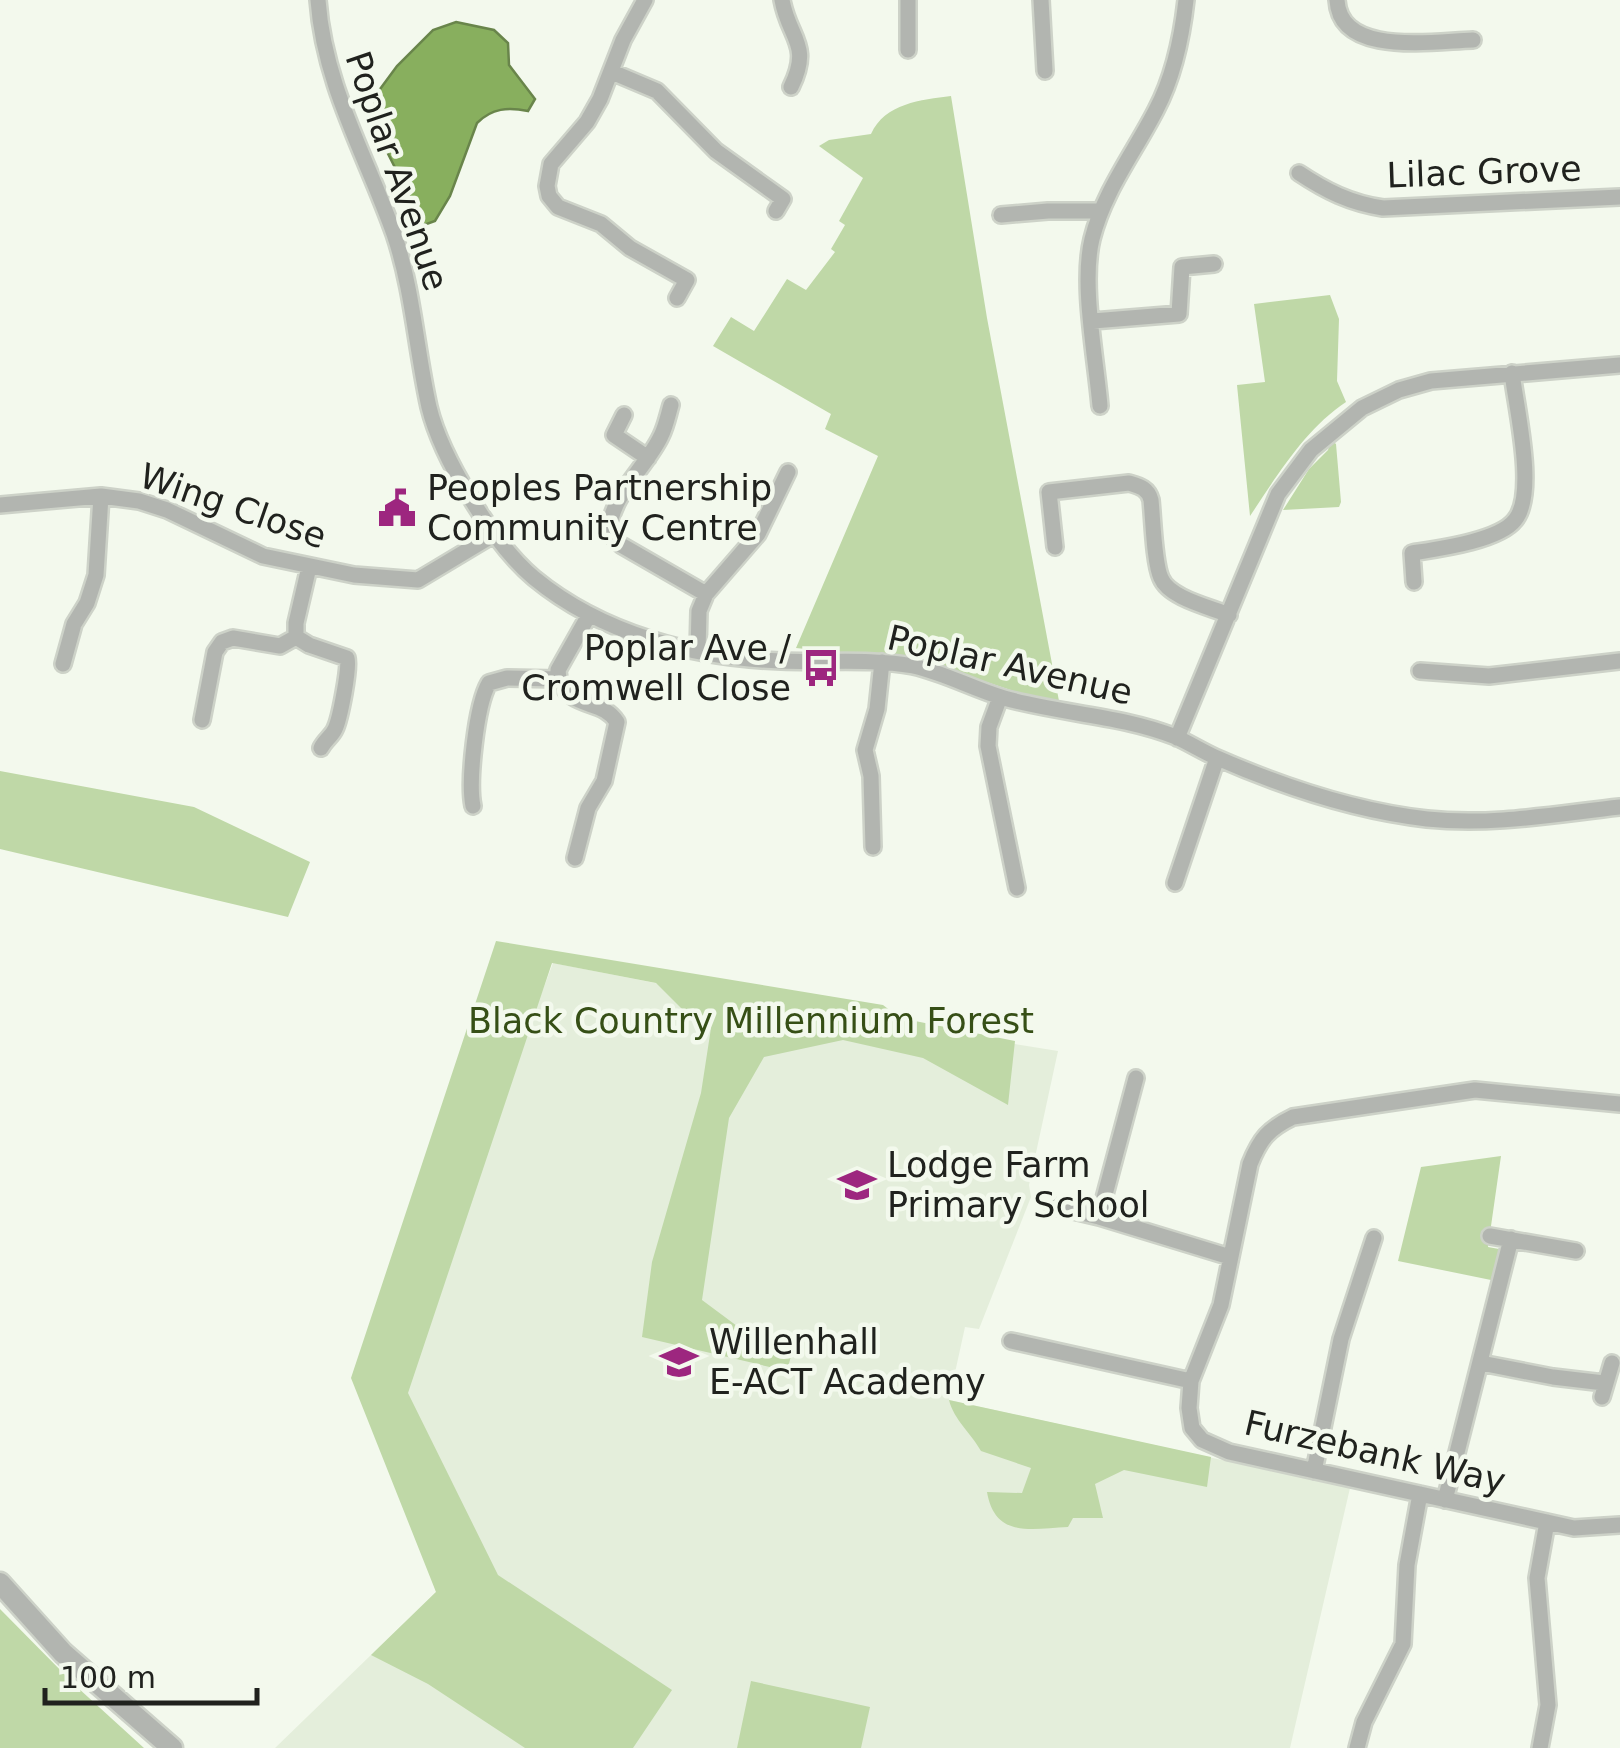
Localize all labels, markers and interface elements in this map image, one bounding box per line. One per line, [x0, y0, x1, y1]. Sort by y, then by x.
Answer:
street label: Poplar Avenue [337, 46, 457, 296]
street label: Lilac Grove [1386, 149, 1582, 195]
street label: Wing Close [135, 455, 331, 557]
place label: Peoples Partnership Community Centre [427, 468, 772, 548]
public building icon: Peoples Partnership Community Centre [376, 487, 418, 529]
street label: Poplar Avenue [884, 617, 1136, 713]
place label: Poplar Ave / Cromwell Close [521, 628, 791, 708]
bus stop icon: Poplar Ave / Cromwell Close [800, 647, 842, 689]
park label: Black Country Millennium Forest [468, 1001, 1034, 1041]
place label: Lodge Farm Primary School [887, 1145, 1150, 1225]
school or university icon: Lodge Farm Primary School [836, 1164, 878, 1206]
place label: Willenhall E-ACT Academy [709, 1322, 986, 1402]
school or university icon: Willenhall E-ACT Academy [658, 1341, 700, 1383]
street label: Furzebank Way [1241, 1403, 1509, 1501]
scale bar [45, 1643, 258, 1705]
text: 100 m [60, 1660, 156, 1695]

